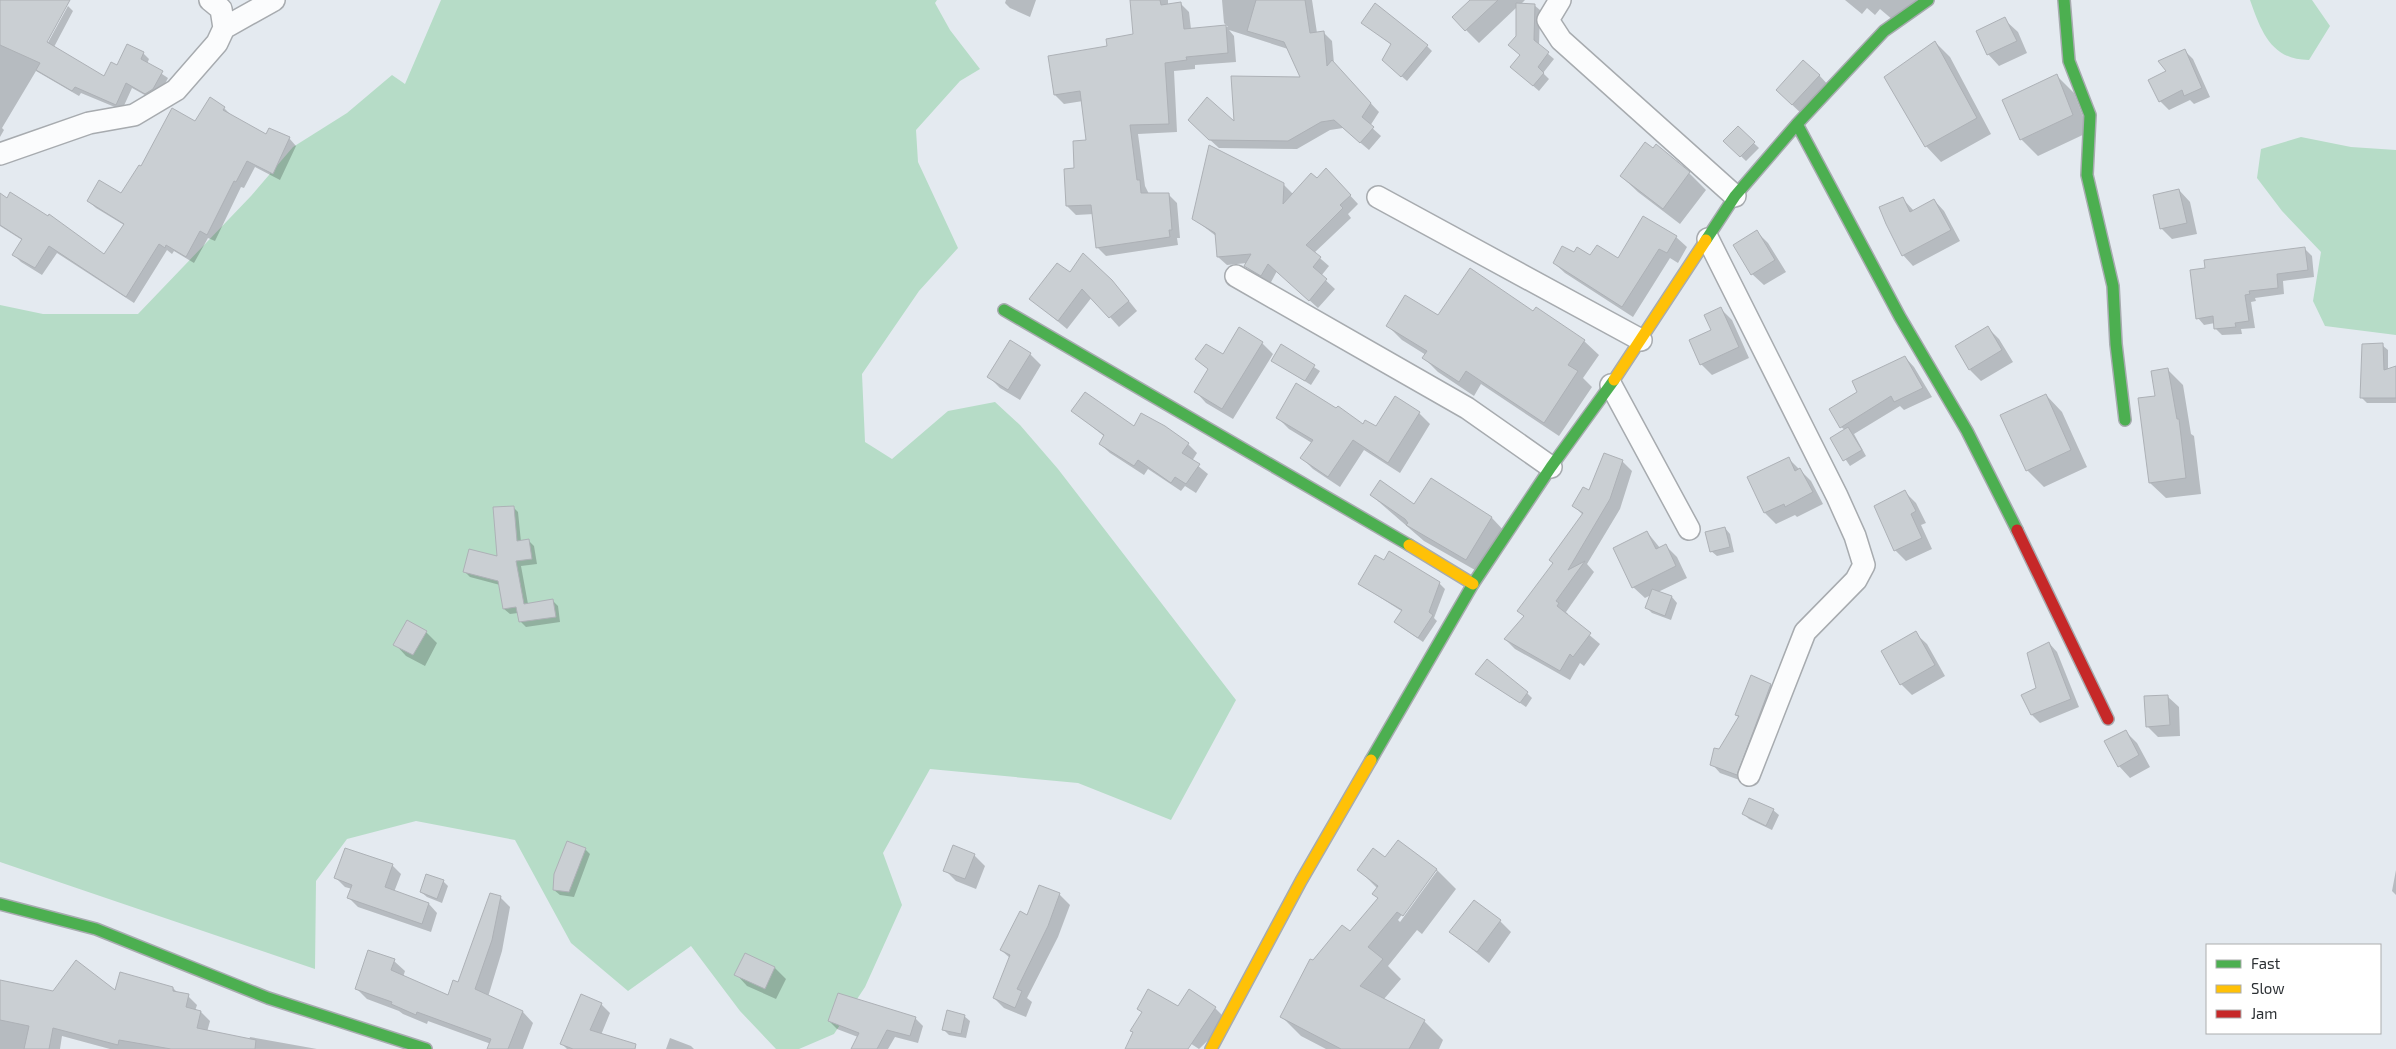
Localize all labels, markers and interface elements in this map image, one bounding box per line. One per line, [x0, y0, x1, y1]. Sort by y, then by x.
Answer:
legend [2206, 944, 2381, 1034]
text: Fast [2251, 954, 2281, 972]
text: Slow [2251, 979, 2285, 997]
text: Jam [2251, 1004, 2277, 1022]

